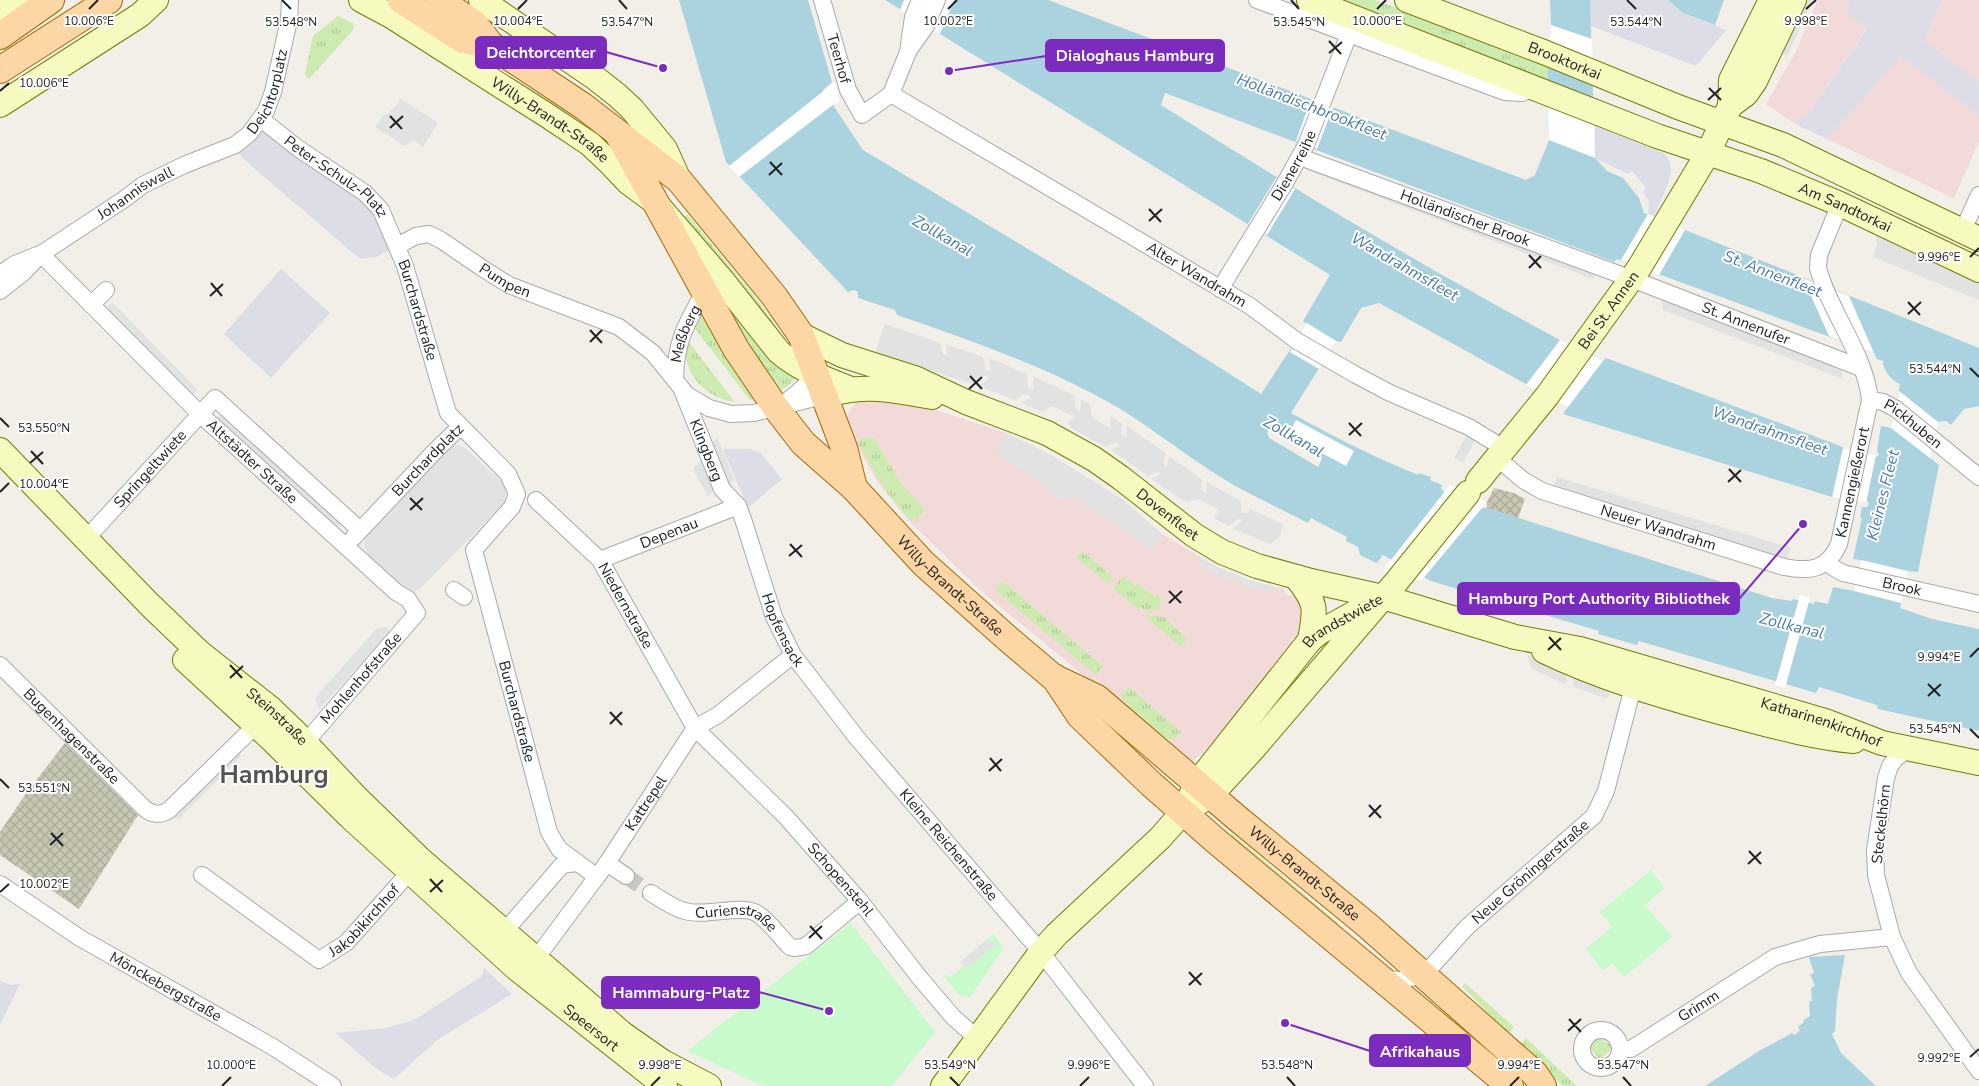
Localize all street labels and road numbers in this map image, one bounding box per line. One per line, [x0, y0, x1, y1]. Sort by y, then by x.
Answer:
street label: Teerhof [822, 31, 856, 87]
street label: Brooktorkai [1525, 37, 1604, 85]
street label: Deichtorplatz [242, 47, 292, 138]
street label: Willy-Brandt-Straße [487, 72, 614, 167]
street label: Dienerreihe [1266, 127, 1321, 205]
street label: Peter-Schulz-Platz [280, 131, 393, 220]
street label: Johanniswall [93, 161, 177, 225]
street label: Am Sandtorkai [1796, 178, 1895, 237]
street label: Holländischer Brook [1397, 185, 1533, 251]
street label: Alter Wandrahm [1143, 237, 1250, 312]
street label: Burchardstraße [393, 256, 442, 363]
street label: Pumpen [475, 259, 533, 302]
street label: Bei St. Annen [1574, 267, 1644, 353]
street label: St. Annenufer [1699, 297, 1794, 350]
street label: Meßberg [666, 301, 705, 364]
street label: Pickhuben [1880, 394, 1947, 453]
street label: Altstädter Straße [202, 415, 302, 508]
street label: Klingberg [685, 416, 728, 484]
street label: Burchardplatz [387, 419, 468, 501]
street label: Kannengießerort [1831, 424, 1874, 540]
street label: Springeltwiete [109, 426, 191, 512]
street label: Dovenfleet [1132, 484, 1203, 546]
street label: Neuer Wandrahm [1598, 500, 1719, 555]
street label: Depenau [637, 513, 701, 553]
street label: Willy-Brandt-Straße [892, 531, 1008, 640]
street label: Niedernstraße [593, 559, 658, 652]
street label: Brook [1880, 572, 1924, 601]
street label: Brandstwiete [1298, 589, 1386, 652]
street label: Hopfensack [757, 591, 809, 671]
street label: Mohlenhofstraße [316, 628, 406, 728]
street label: Burchardstraße [494, 658, 540, 764]
street label: Steinstraße [242, 683, 313, 750]
street label: Bugenhagenstraße [19, 684, 124, 789]
street label: Katharinenkirchhof [1758, 693, 1886, 752]
street label: Kattrepel [621, 771, 672, 835]
street label: Steckelhörn [1867, 783, 1895, 865]
street label: Kleine Reichenstraße [895, 785, 1003, 905]
street label: Neue Gröningerstraße [1467, 815, 1593, 928]
street label: Willy-Brandt-Straße [1244, 821, 1365, 925]
street label: Schopenstehl [803, 838, 879, 921]
street label: Jakobikirchhof [324, 879, 405, 962]
street label: Curienstraße [695, 900, 782, 936]
street label: Mönckebergstraße [106, 947, 225, 1026]
street label: Grimm [1674, 985, 1723, 1027]
street label: Speersort [559, 999, 624, 1056]

